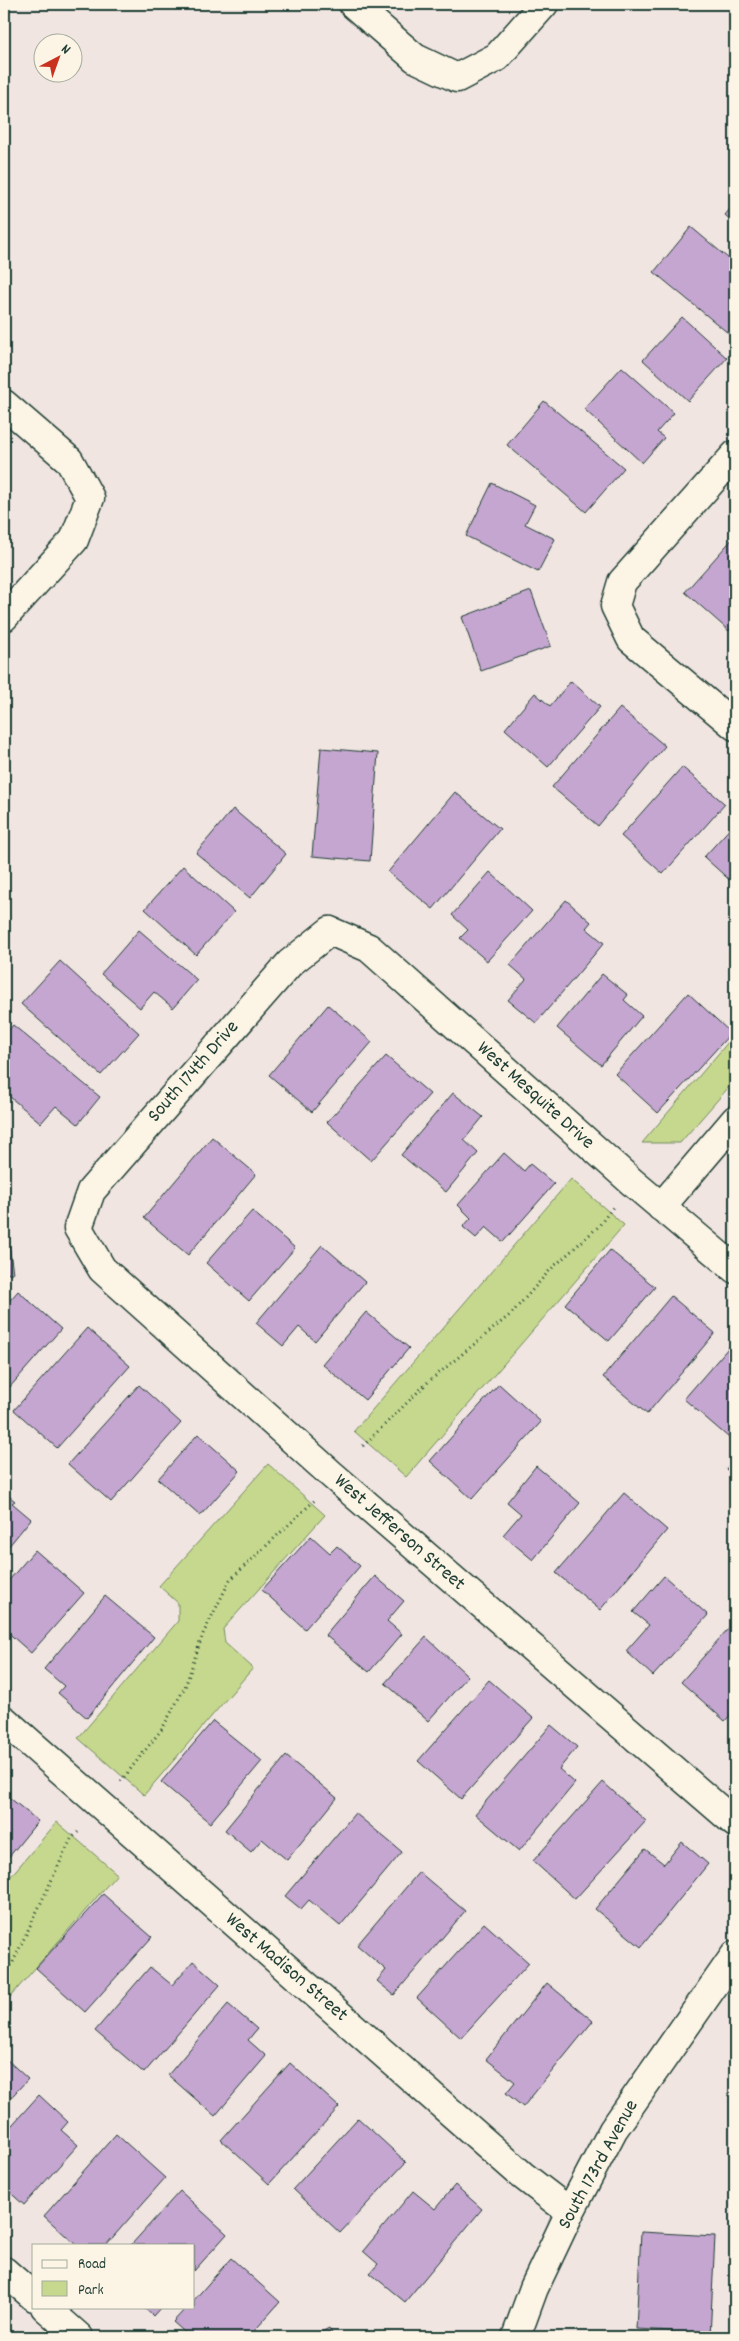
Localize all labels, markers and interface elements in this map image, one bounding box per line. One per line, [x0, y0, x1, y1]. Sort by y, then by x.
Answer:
north arrow [32, 32, 82, 82]
text: N [56, 40, 74, 60]
street label: South 174th Drive [142, 1015, 247, 1129]
street label: West Mesquite Drive [470, 1035, 600, 1157]
street label: West Jefferson Street [327, 1468, 471, 1598]
street label: West Madison Street [218, 1907, 354, 2029]
street label: South 173rd Avenue [552, 2095, 646, 2235]
legend [32, 2244, 195, 2308]
text: Road [78, 2254, 106, 2276]
text: Park [78, 2280, 104, 2302]

